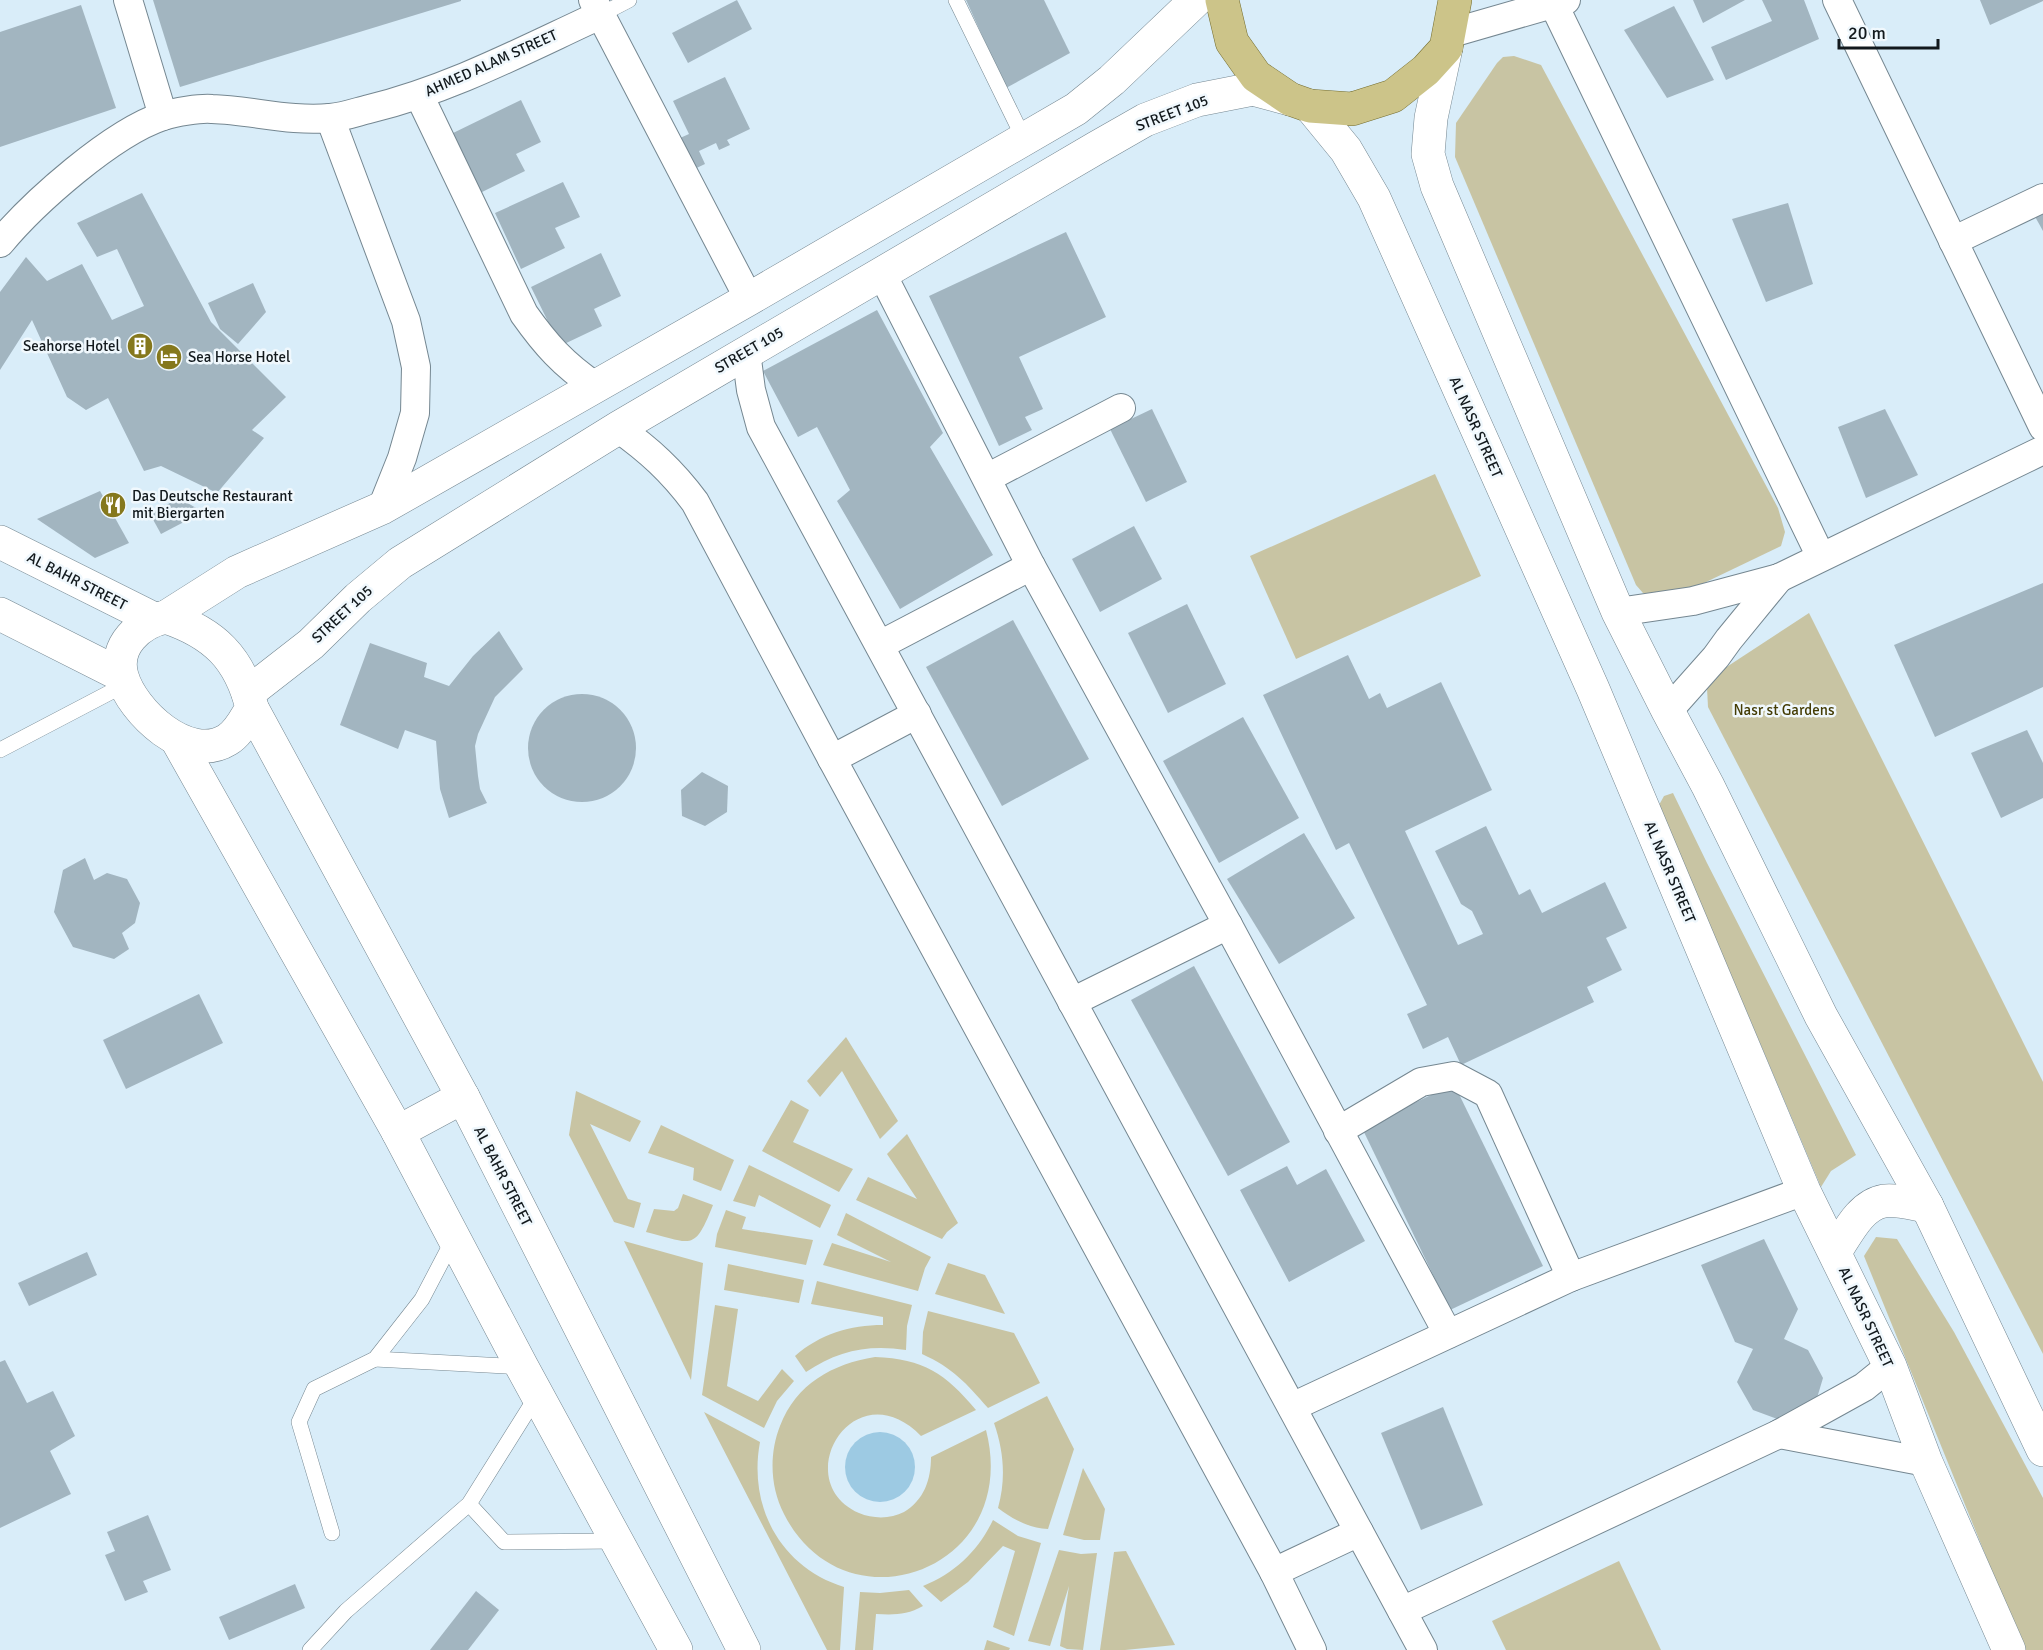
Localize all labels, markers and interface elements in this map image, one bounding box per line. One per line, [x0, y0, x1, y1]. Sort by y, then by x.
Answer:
scale bar [1839, 12, 1938, 50]
text: 20 m [1848, 22, 1886, 44]
street label: AHMED ALAM STREET [422, 25, 561, 100]
street label: STREET 105 [1133, 91, 1211, 135]
street label: STREET 105 [711, 323, 787, 377]
building icon: Seahorse Hotel [125, 331, 155, 361]
place label: Seahorse Hotel [23, 337, 120, 355]
hotel icon: Sea Horse Hotel [154, 342, 184, 372]
place label: Sea Horse Hotel [188, 348, 290, 366]
street label: AL NASR STREET [1446, 374, 1507, 481]
place label: Das Deutsche Restaurant mit Biergarten [132, 487, 293, 522]
restaurant icon: Das Deutsche Restaurant mit Biergarten [98, 490, 128, 520]
street label: AL BAHR STREET [24, 548, 130, 614]
street label: STREET 105 [308, 581, 376, 647]
park label: Nasr st Gardens [1733, 701, 1835, 719]
street label: AL NASR STREET [1640, 818, 1700, 926]
street label: AL BAHR STREET [470, 1123, 536, 1229]
street label: AL NASR STREET [1835, 1264, 1897, 1371]

